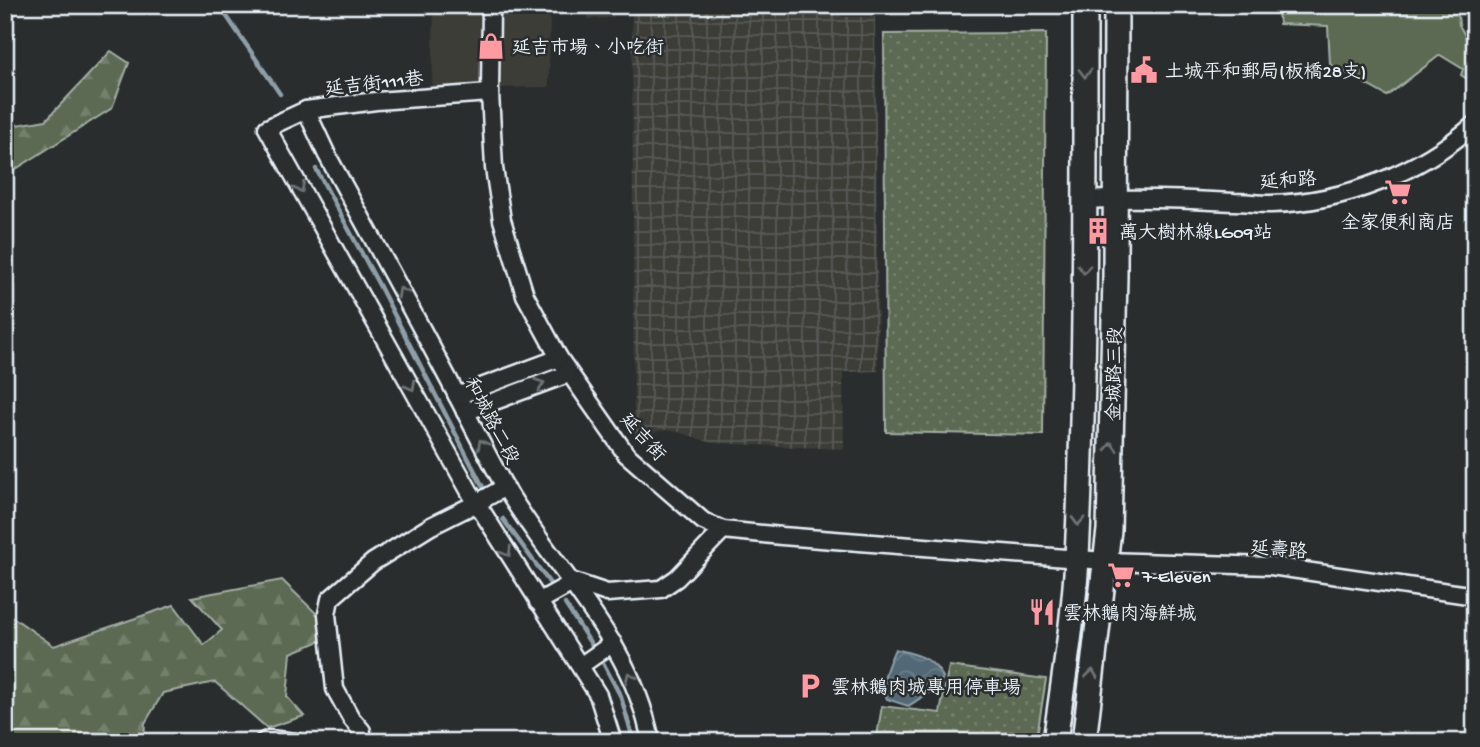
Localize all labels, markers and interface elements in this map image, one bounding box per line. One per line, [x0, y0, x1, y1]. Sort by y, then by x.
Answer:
shop icon: 延吉市場、小吃街 [476, 31, 506, 61]
place label: 延吉市場、小吃街 [512, 37, 664, 61]
public building icon: 土城平和郵局(板橋28支) [1129, 55, 1159, 85]
place label: 土城平和郵局(板橋28支) [1165, 61, 1367, 85]
street label: 延吉街111巷 [324, 68, 425, 102]
one-way arrow [1077, 69, 1093, 79]
street label: 延和路 [1259, 168, 1317, 196]
supermarket icon: 全家便利商店 [1383, 177, 1413, 207]
one-way arrow [292, 180, 305, 193]
place label: 全家便利商店 [1341, 212, 1455, 236]
building icon: 萬大樹林線LG09站 [1083, 216, 1113, 246]
place label: 萬大樹林線LG09站 [1119, 222, 1272, 246]
one-way arrow [1076, 263, 1091, 274]
one-way arrow [397, 287, 410, 299]
street label: 金城路三段 [1103, 326, 1129, 422]
street label: 和城路二段 [457, 374, 523, 469]
one-way arrow [403, 379, 416, 391]
one-way arrow [533, 379, 545, 393]
street label: 延吉街 [614, 409, 670, 467]
one-way arrow [477, 439, 491, 452]
one-way arrow [1103, 442, 1119, 452]
one-way arrow [1070, 516, 1086, 526]
street label: 延壽路 [1249, 537, 1308, 565]
one-way arrow [499, 545, 512, 558]
supermarket icon: 7-Eleven [1106, 560, 1136, 590]
place label: 7-Eleven [1141, 567, 1211, 590]
restaurant icon: 雲林鵝肉海鮮城 [1027, 597, 1057, 627]
place label: 雲林鵝肉海鮮城 [1063, 603, 1196, 627]
one-way arrow [1085, 668, 1100, 680]
parking icon: 雲林鵝肉城專用停車場 [795, 671, 825, 701]
one-way arrow [625, 672, 639, 684]
place label: 雲林鵝肉城專用停車場 [831, 677, 1021, 701]

